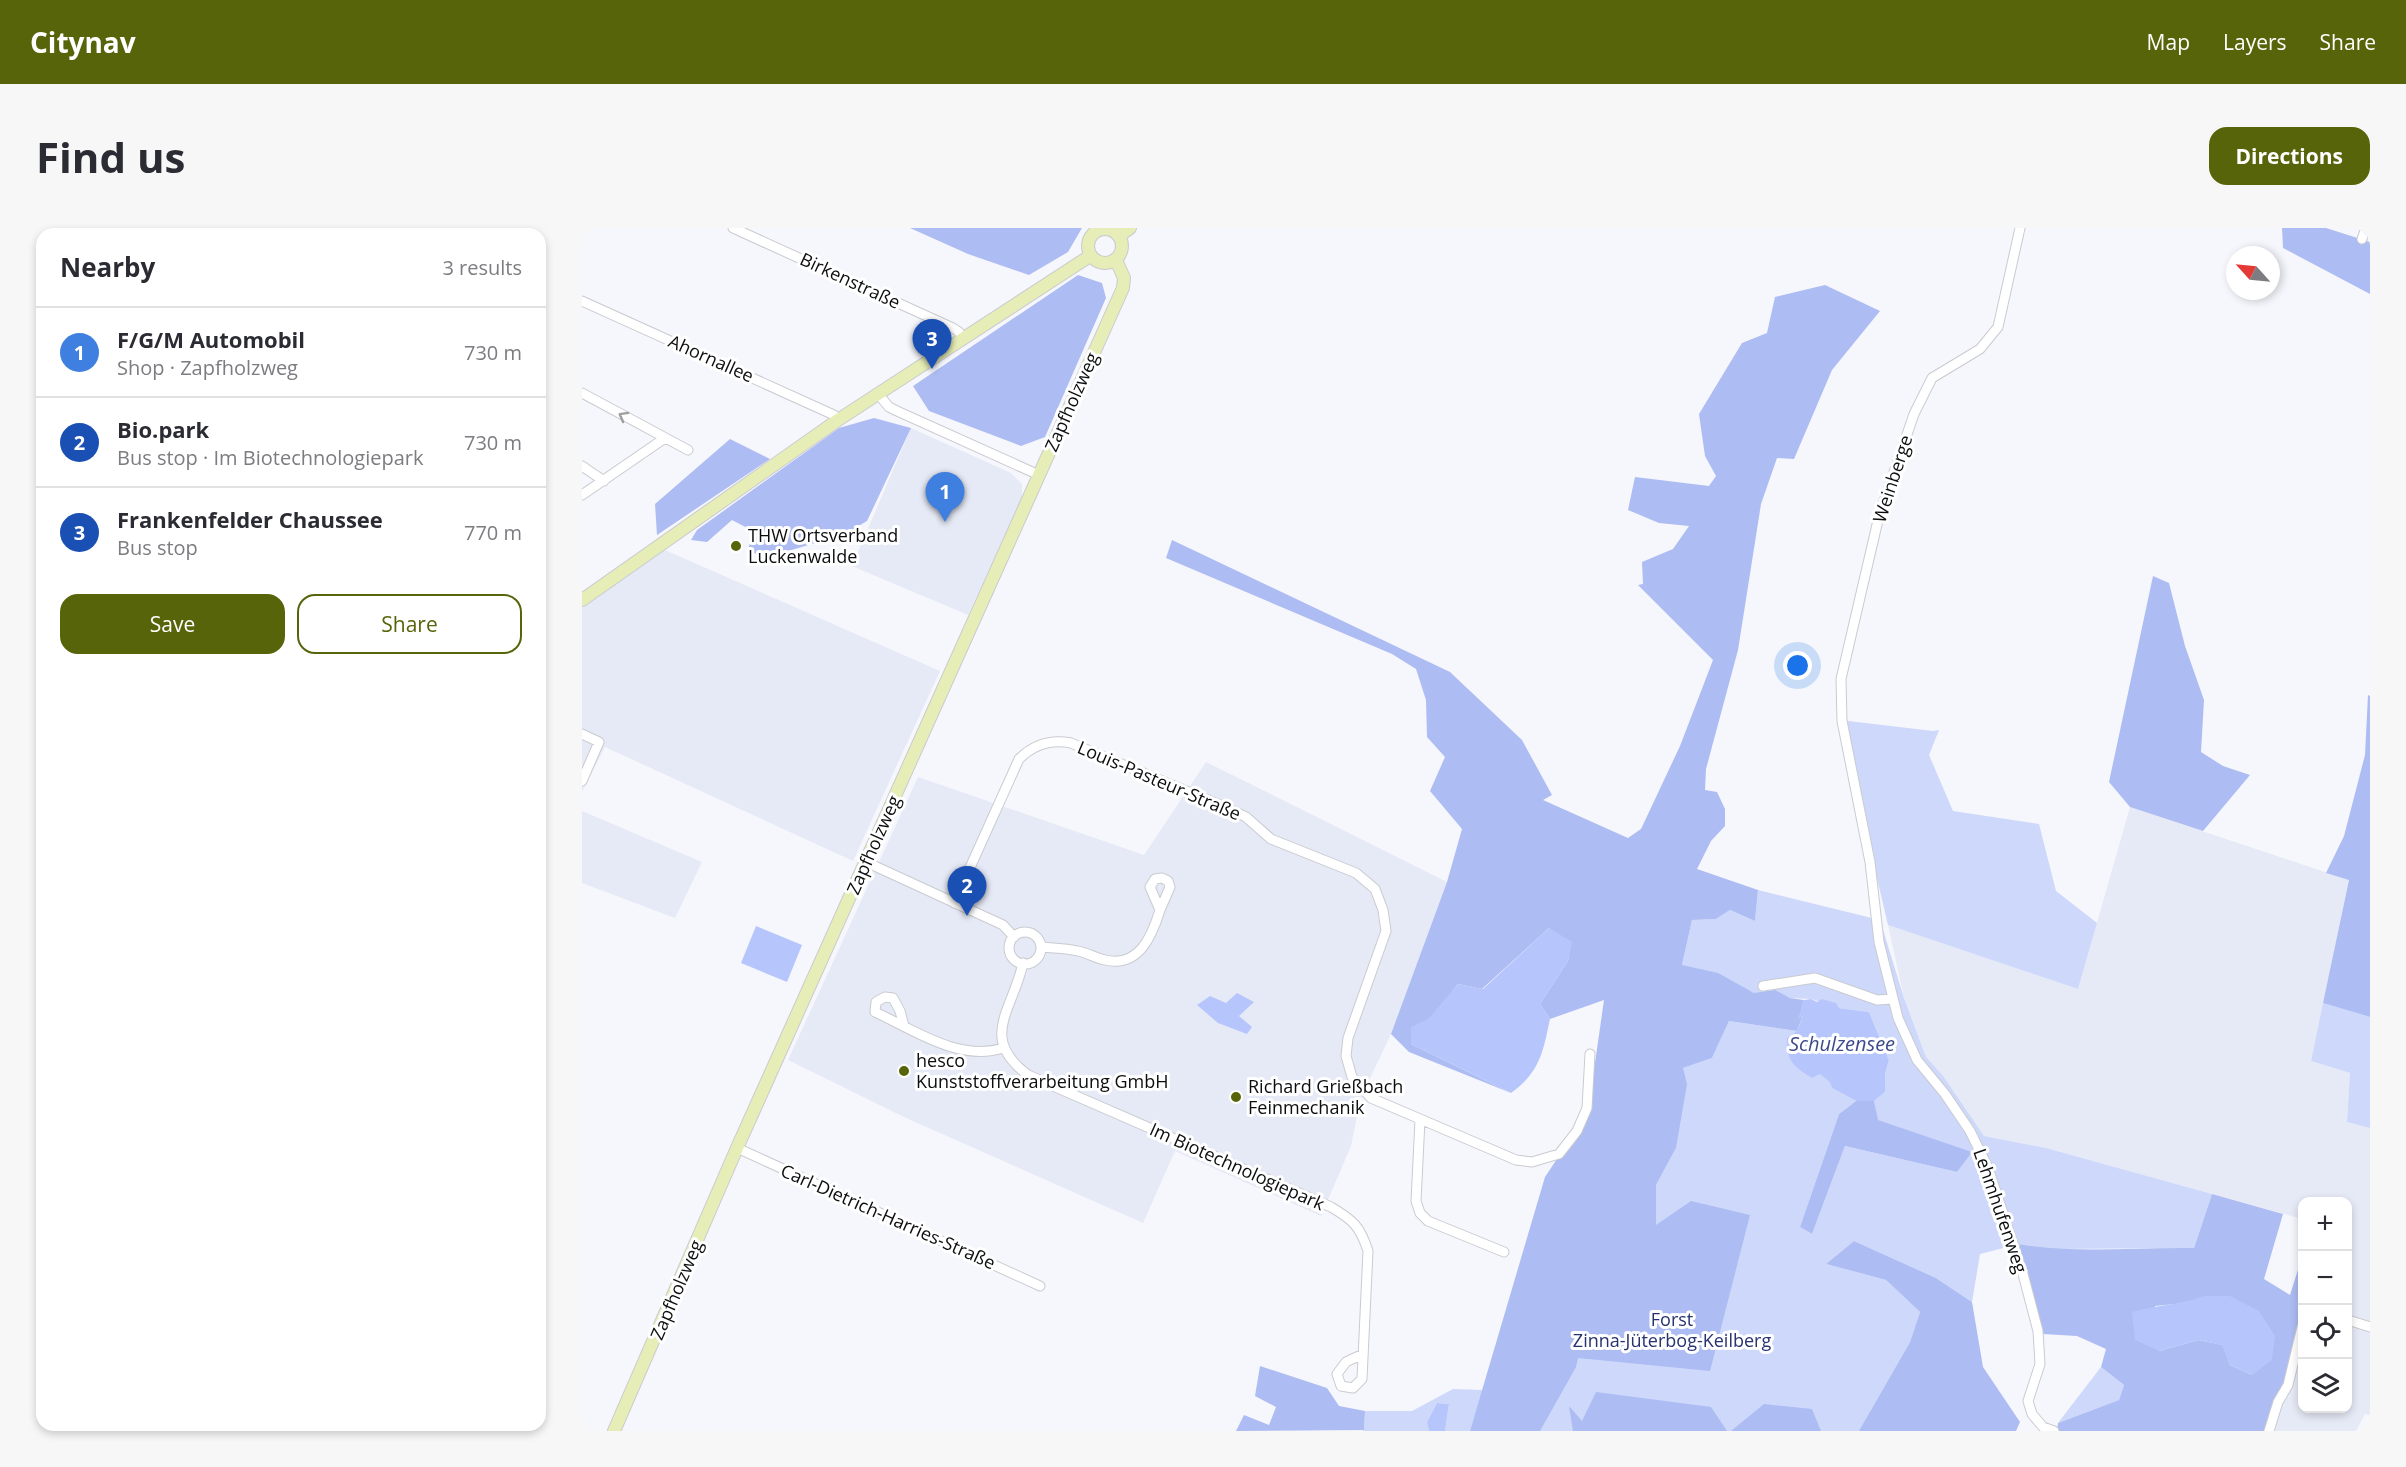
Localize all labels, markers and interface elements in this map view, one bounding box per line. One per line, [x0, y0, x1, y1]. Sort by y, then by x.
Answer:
text: Citynav [30, 23, 136, 61]
text: Map [2147, 28, 2190, 56]
text: Layers [2223, 28, 2287, 56]
text: Share [2320, 28, 2376, 56]
button: Directions [2209, 127, 2370, 185]
text: Find us [36, 128, 185, 185]
street label: Birkenstraße [796, 246, 904, 314]
north arrow [2226, 246, 2280, 300]
text: Nearby [60, 249, 155, 285]
text: 3 results [442, 254, 522, 281]
pin: 3 [912, 320, 952, 369]
text: F/G/M Automobil [117, 324, 305, 354]
street label: Ahornallee [665, 329, 758, 388]
text: 1 [74, 339, 85, 366]
text: 730 m [464, 339, 522, 366]
street label: Zapfholzweg [1039, 348, 1104, 455]
text: Shop · Zapfholzweg [117, 354, 298, 381]
one-way arrow [619, 412, 630, 423]
text: Bio.park [117, 414, 209, 444]
text: 2 [74, 429, 85, 456]
text: 730 m [464, 429, 522, 456]
street label: Weinberge [1867, 432, 1917, 526]
text: Bus stop · Im Biotechnologiepark [117, 444, 424, 471]
pin: 1 [926, 472, 964, 522]
text: Frankenfelder Chaussee [117, 504, 383, 534]
text: 3 [74, 519, 85, 546]
text: 770 m [464, 519, 522, 546]
place label: THW Ortsverband Luckenwalde [748, 523, 898, 568]
text: Bus stop [117, 534, 198, 561]
marker: THW Ortsverband Luckenwalde [729, 539, 743, 553]
button: Save [60, 594, 285, 654]
button: Share [297, 594, 522, 654]
your location [1783, 651, 1812, 680]
street label: Louis-Pasteur-Straße [1074, 735, 1245, 825]
street label: Zapfholzweg [841, 791, 906, 898]
pin: 2 [948, 866, 986, 916]
water label: Schulzensee [1789, 1030, 1895, 1057]
place label: hesco Kunststoffverarbeitung GmbH [916, 1048, 1168, 1093]
marker: hesco Kunststoffverarbeitung GmbH [897, 1064, 911, 1078]
place label: Richard Grießbach Feinmechanik [1248, 1074, 1403, 1119]
marker: Richard Grießbach Feinmechanik [1229, 1090, 1243, 1104]
street label: Im Biotechnologiepark [1146, 1117, 1329, 1216]
street label: Lehmhufenweg [1968, 1145, 2034, 1276]
street label: Carl-Dietrich-Harries-Straße [777, 1158, 999, 1274]
map controls [2298, 1197, 2352, 1413]
button: + [2298, 1197, 2352, 1251]
street label: Zapfholzweg [644, 1236, 708, 1343]
button: − [2298, 1251, 2352, 1305]
button: locate [2298, 1305, 2352, 1359]
park label: Forst Zinna-Jüterbog-Keilberg [1573, 1307, 1771, 1352]
button: layers [2298, 1359, 2352, 1413]

